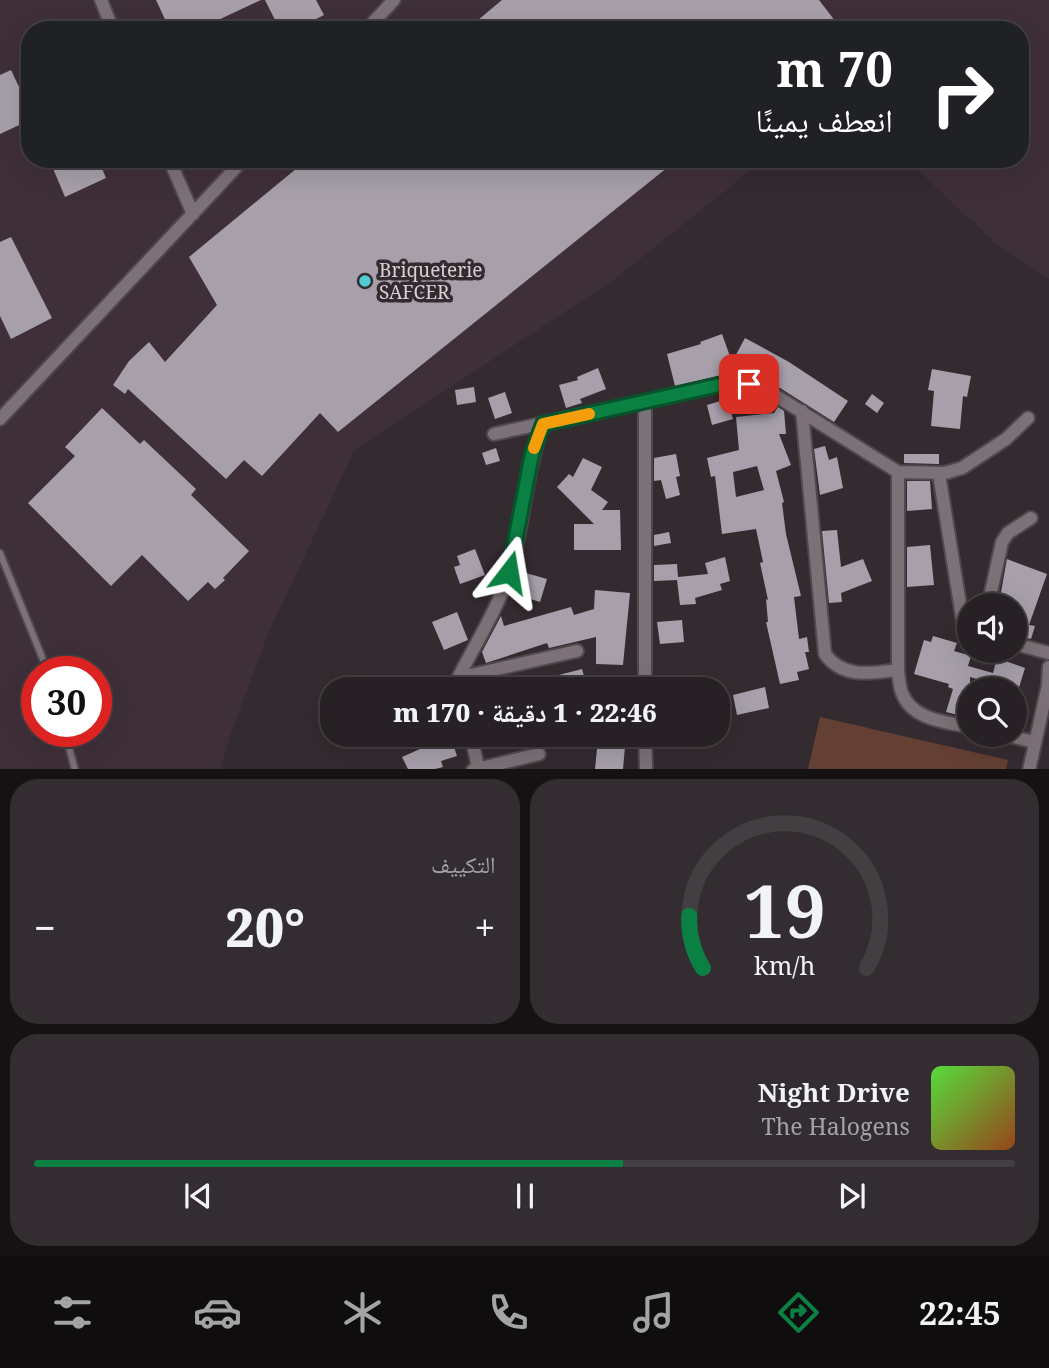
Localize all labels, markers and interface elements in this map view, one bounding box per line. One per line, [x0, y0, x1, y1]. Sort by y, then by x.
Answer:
text: 70 m [777, 35, 893, 101]
icon: right [917, 49, 1008, 140]
text: انعطف يمينًا [756, 98, 893, 141]
place label: Briqueterie SAFCER [379, 257, 482, 305]
marker: Briqueterie SAFCER [357, 273, 373, 289]
pin [719, 354, 779, 414]
icon: arrive [730, 365, 768, 403]
position arrow [472, 535, 546, 609]
map controls [957, 593, 1027, 747]
button: sound [957, 593, 1027, 663]
speed limit sign: 30 [21, 656, 112, 747]
button: search [957, 677, 1027, 747]
text: 22:46 · 1 دقيقة · 170 m [393, 694, 657, 730]
text: التكييف [431, 848, 496, 880]
text: 19 [743, 860, 825, 959]
text: 20° [225, 891, 305, 962]
text: − [34, 901, 56, 953]
text: + [474, 901, 495, 953]
text: km/h [754, 947, 815, 981]
text: Night Drive [758, 1074, 910, 1110]
text: The Halogens [762, 1110, 910, 1142]
icon: previous [179, 1177, 217, 1215]
icon: pause [506, 1177, 544, 1215]
icon: next [833, 1177, 871, 1215]
icon: filters [48, 1288, 97, 1337]
icon: car [193, 1288, 242, 1337]
icon: climate [338, 1288, 387, 1337]
icon: phone [484, 1288, 533, 1337]
icon: music [629, 1288, 678, 1337]
icon: directions [774, 1288, 823, 1337]
text: 22:45 [919, 1291, 1001, 1334]

